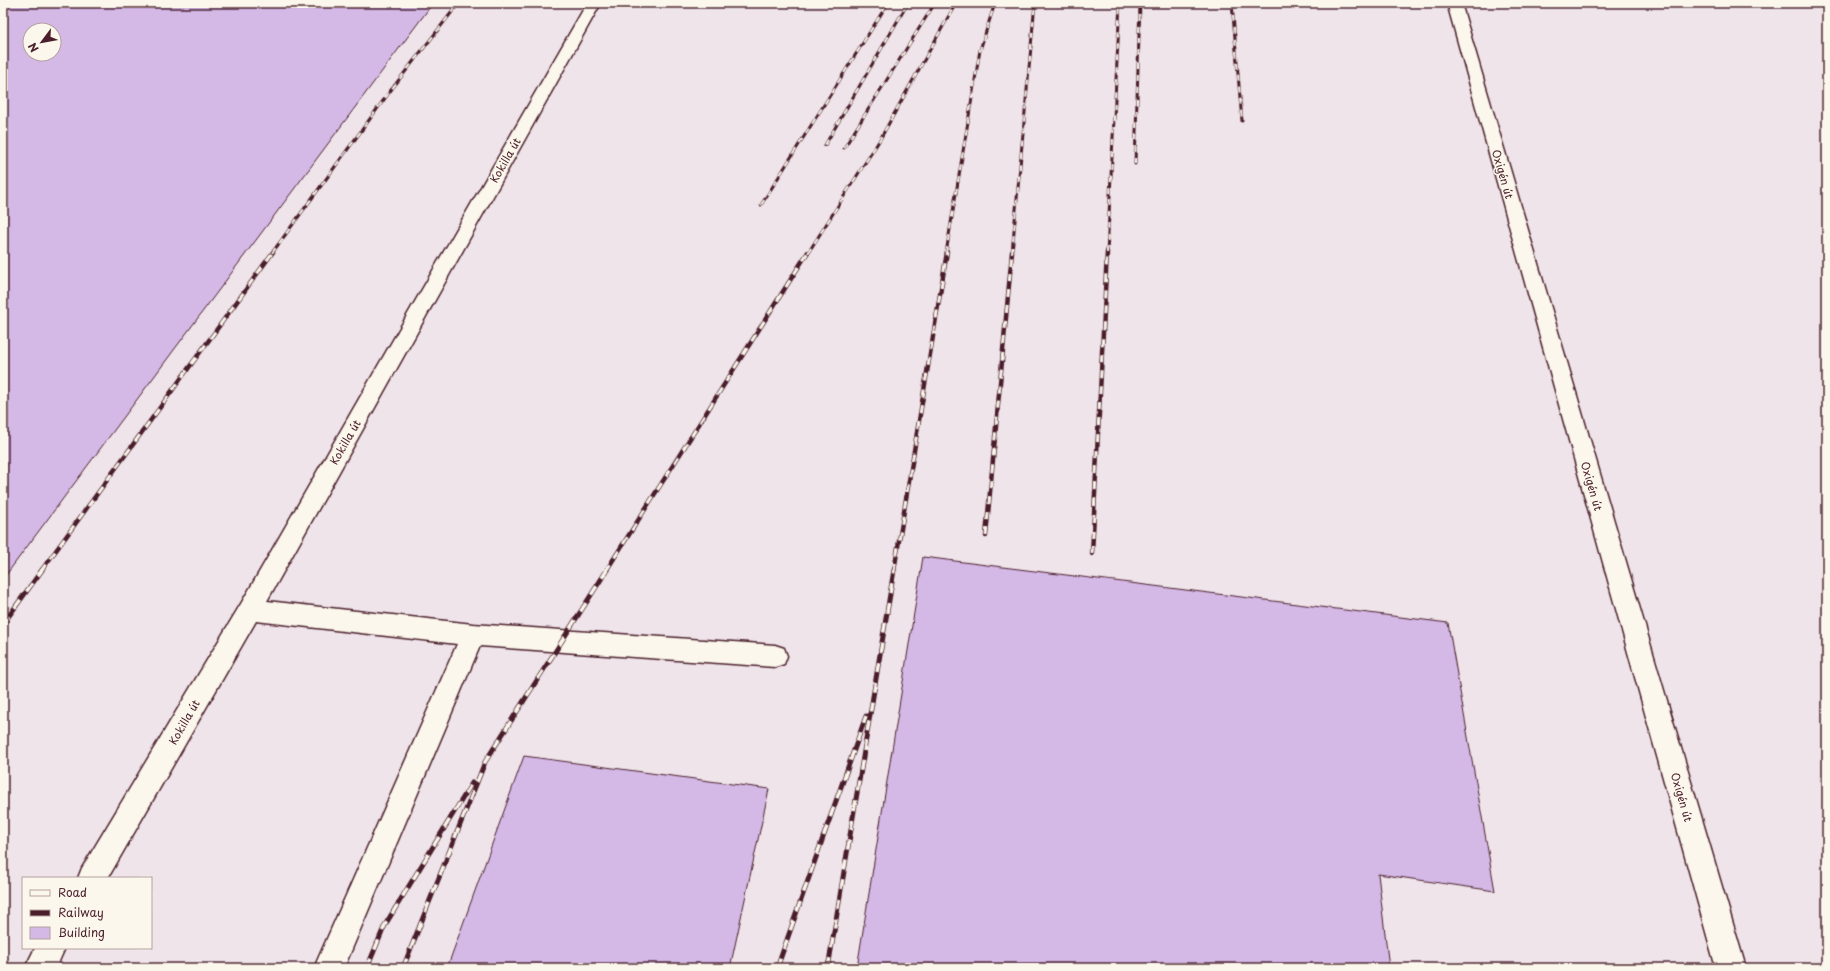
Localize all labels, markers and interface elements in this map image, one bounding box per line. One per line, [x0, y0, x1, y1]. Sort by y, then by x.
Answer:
north arrow [22, 22, 62, 62]
text: N [23, 39, 43, 56]
street label: Kokilla út [485, 134, 525, 186]
street label: Oxigén út [1488, 147, 1518, 201]
street label: Kokilla út [325, 416, 365, 468]
street label: Oxigén út [1577, 459, 1607, 513]
street label: Kokilla út [164, 696, 204, 748]
street label: Oxigén út [1667, 770, 1697, 824]
legend [22, 877, 152, 949]
text: Road [58, 883, 87, 901]
text: Railway [58, 903, 104, 921]
text: Building [58, 923, 105, 941]

